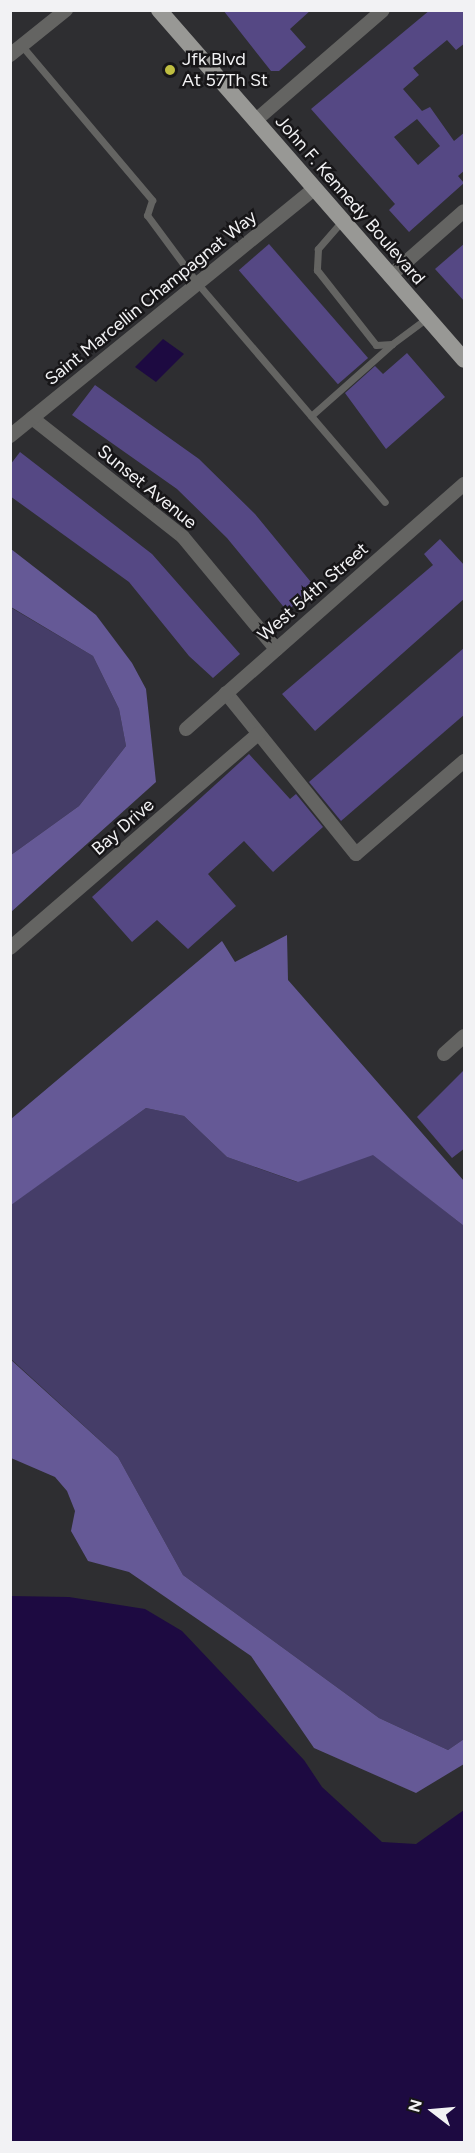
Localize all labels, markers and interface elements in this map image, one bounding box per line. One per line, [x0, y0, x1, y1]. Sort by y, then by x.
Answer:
place label: Jfk Blvd At 57Th St [182, 49, 268, 92]
marker: Jfk Blvd At 57Th St [163, 63, 177, 77]
street label: John F. Kennedy Boulevard [271, 111, 429, 289]
street label: Saint Marcellin Champagnat Way [41, 206, 261, 390]
street label: Sunset Avenue [93, 440, 201, 534]
street label: West 54th Street [253, 538, 373, 646]
street label: Bay Drive [87, 794, 159, 860]
north arrow [403, 2081, 463, 2141]
text: N [404, 2097, 426, 2114]

